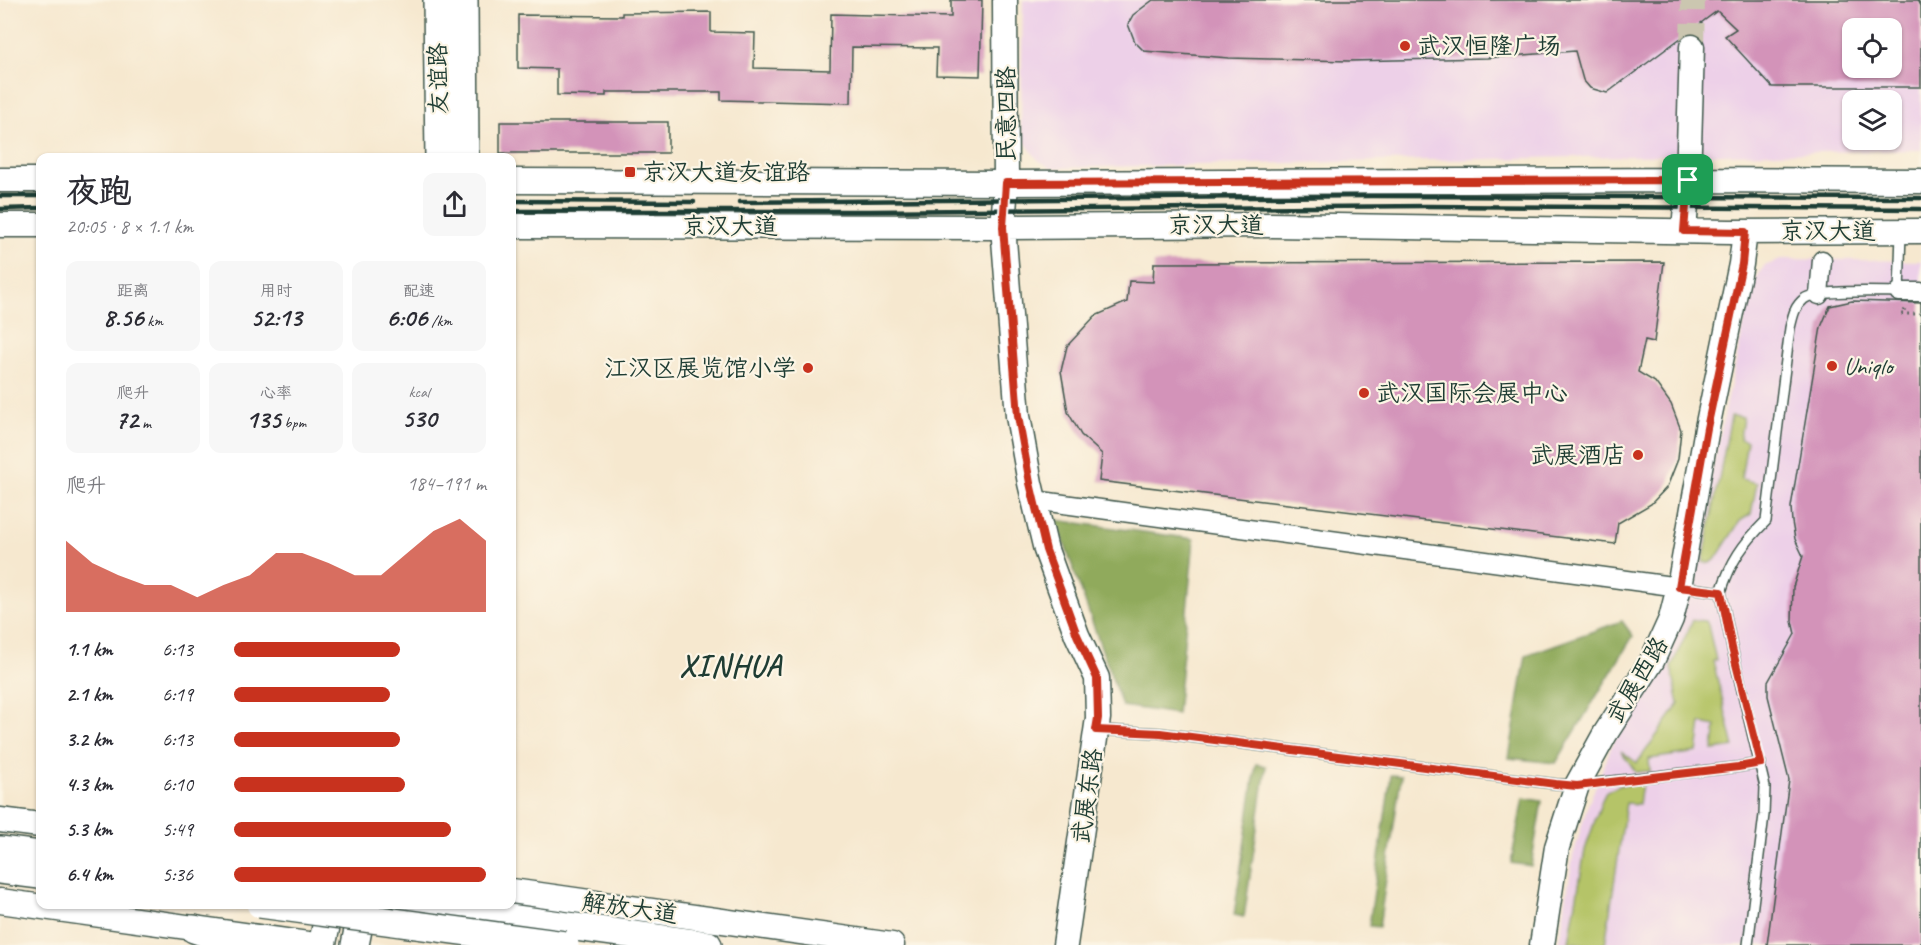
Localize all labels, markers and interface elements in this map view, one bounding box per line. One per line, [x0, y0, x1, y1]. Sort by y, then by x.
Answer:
map controls [1842, 18, 1902, 150]
button: locate [1842, 18, 1902, 78]
place label: 武汉恒隆广场 [1417, 31, 1561, 61]
marker: 武汉恒隆广场 [1398, 39, 1412, 53]
street label: 友谊路 [422, 43, 454, 115]
street label: 民意四路 [991, 66, 1021, 162]
button: layers [1842, 90, 1902, 150]
pin [1662, 154, 1713, 205]
place label: 京汉大道友谊路 [642, 157, 810, 187]
icon: arrive [1671, 163, 1704, 196]
marker: 京汉大道友谊路 [623, 165, 637, 179]
text: 夜跑 [66, 170, 132, 212]
button: share [423, 173, 486, 236]
street label: 京汉大道 [1168, 210, 1264, 240]
street label: 京汉大道 [682, 211, 778, 241]
text: 20:05 · 8 × 1.1 km [66, 214, 193, 239]
street label: 京汉大道 [1780, 216, 1876, 246]
text: 距离 [117, 281, 149, 301]
text: 用时 [260, 281, 292, 301]
text: 配速 [403, 281, 435, 301]
text: 8.56 [103, 301, 143, 334]
text: 52:13 [250, 301, 302, 334]
text: 6:06 [386, 301, 427, 334]
text: km [143, 311, 163, 331]
text: /km [427, 311, 452, 331]
place label: Uniqlo [1844, 351, 1895, 381]
place label: 江汉区展览馆小学 [604, 353, 796, 383]
marker: Uniqlo [1825, 359, 1839, 373]
marker: 江汉区展览馆小学 [801, 361, 815, 375]
place label: 武汉国际会展中心 [1376, 378, 1568, 408]
text: kcal [408, 382, 430, 402]
text: 爬升 [117, 383, 149, 403]
text: 心率 [260, 383, 292, 403]
marker: 武汉国际会展中心 [1357, 386, 1371, 400]
text: 530 [402, 402, 436, 435]
text: 72 [115, 403, 138, 436]
text: 135 [246, 403, 280, 436]
text: m [138, 413, 151, 433]
text: bpm [280, 413, 306, 433]
place label: 武展酒店 [1530, 440, 1626, 470]
marker: 武展酒店 [1631, 448, 1645, 462]
text: 184–191 m [407, 471, 486, 496]
text: 爬升 [66, 473, 106, 498]
street label: 武展西路 [1599, 631, 1675, 729]
text: 1.1 km [66, 637, 113, 662]
text: 6:13 [162, 637, 193, 662]
district label: XINHUA [680, 647, 784, 685]
text: 2.1 km [66, 682, 113, 707]
text: 6:19 [162, 682, 193, 707]
text: 3.2 km [66, 727, 113, 752]
text: 6:13 [162, 727, 193, 752]
street label: 武展东路 [1065, 746, 1109, 846]
text: 4.3 km [66, 772, 113, 797]
text: 6:10 [162, 772, 193, 797]
text: 5.3 km [66, 817, 112, 842]
text: 5:49 [162, 817, 193, 842]
text: 6.4 km [66, 862, 113, 887]
text: 5:36 [162, 862, 193, 887]
street label: 解放大道 [580, 886, 680, 930]

